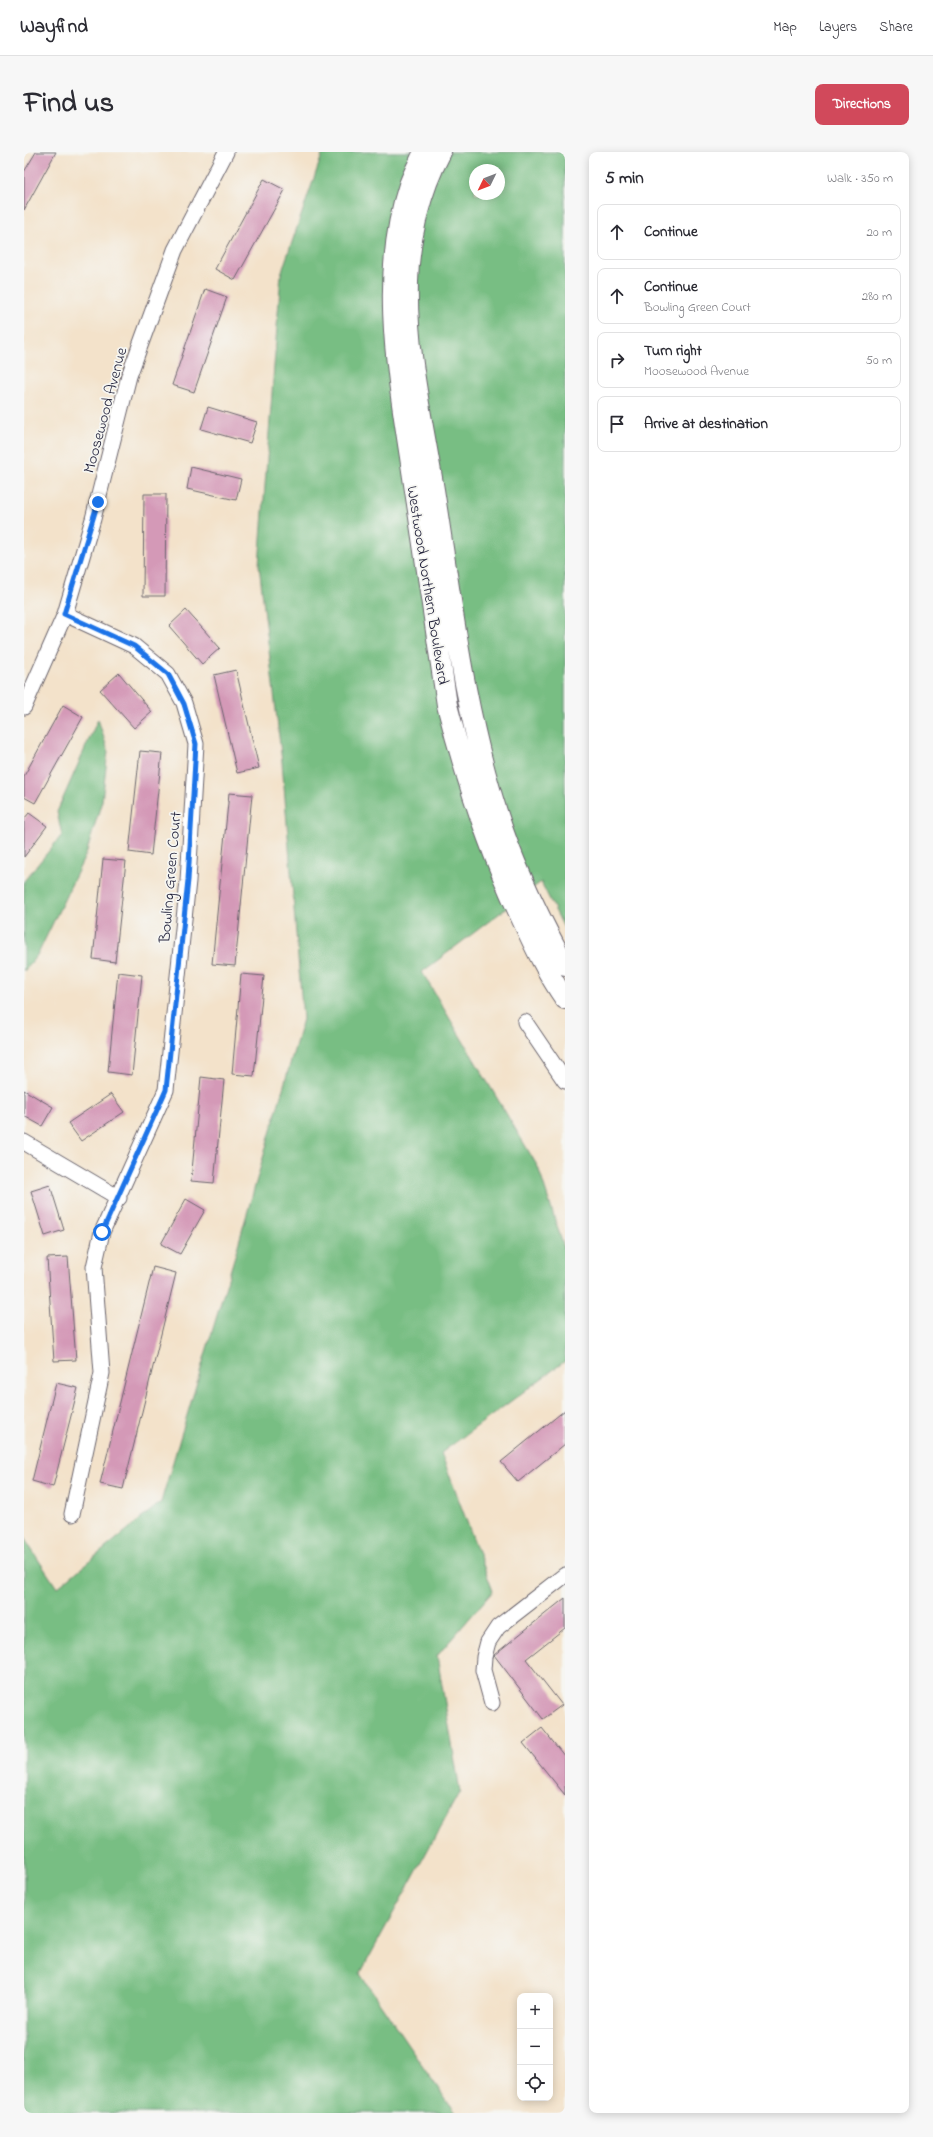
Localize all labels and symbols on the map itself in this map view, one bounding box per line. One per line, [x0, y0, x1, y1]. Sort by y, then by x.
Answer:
north arrow [469, 164, 505, 200]
street label: Moosewood Avenue [78, 344, 134, 476]
street label: Westwood Northern Boulevard [399, 484, 455, 686]
route end [89, 493, 107, 511]
street label: Bowling Green Court [153, 810, 189, 945]
route start [93, 1223, 111, 1241]

